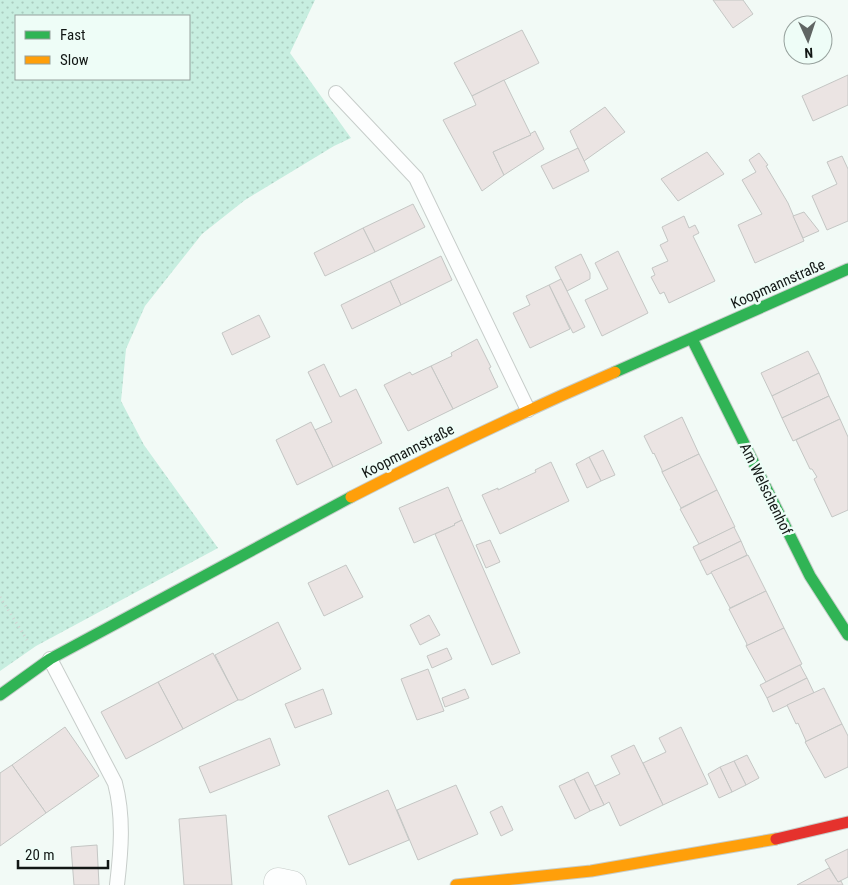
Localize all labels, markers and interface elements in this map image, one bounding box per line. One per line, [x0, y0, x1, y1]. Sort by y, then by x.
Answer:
legend [15, 15, 190, 80]
north arrow [783, 15, 833, 65]
text: Fast [60, 26, 85, 44]
text: N [804, 45, 813, 61]
text: Slow [60, 51, 89, 69]
street label: Koopmannstraße [728, 255, 828, 313]
street label: Koopmannstraße [359, 420, 457, 482]
street label: Am Welschenhof [736, 440, 796, 538]
scale bar [18, 838, 108, 870]
text: 20 m [25, 846, 55, 864]

